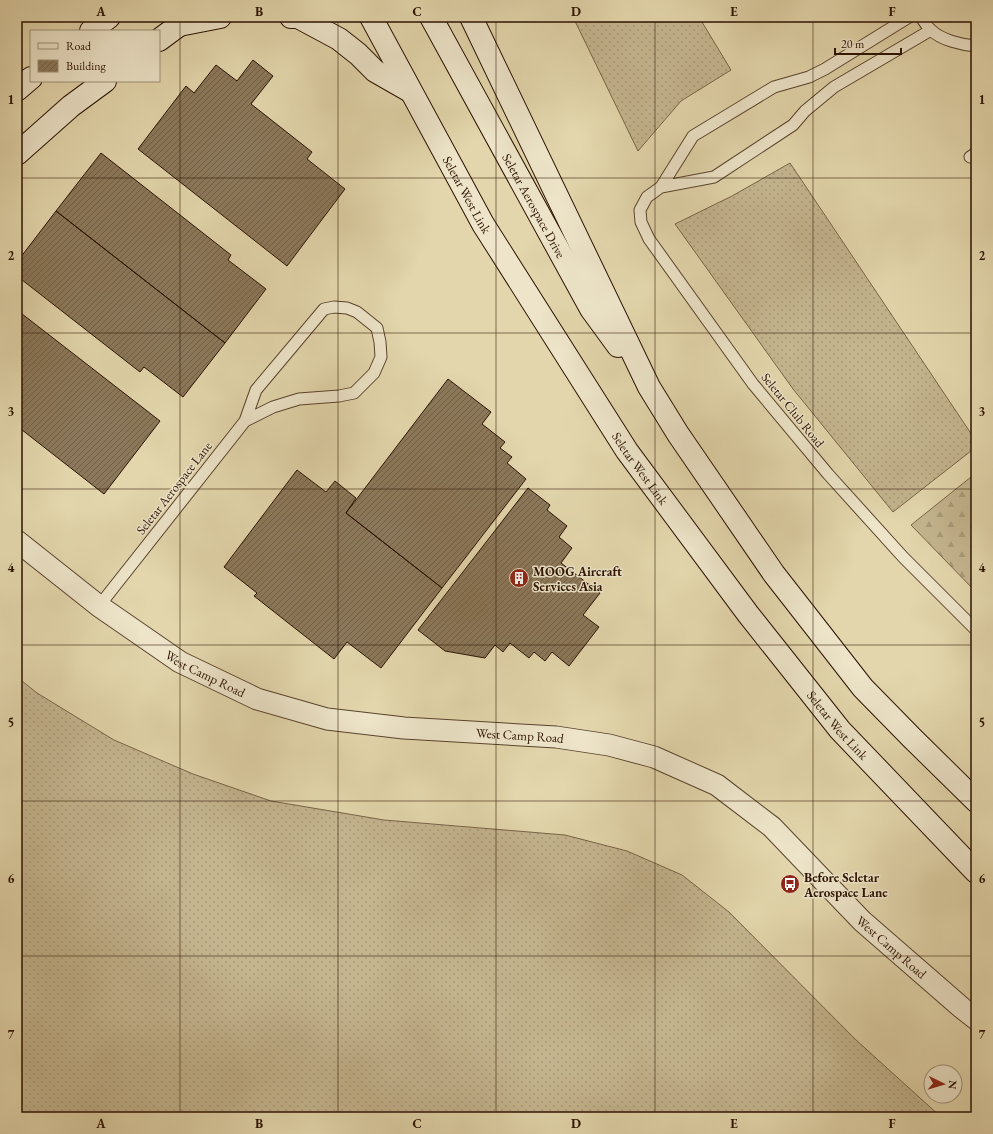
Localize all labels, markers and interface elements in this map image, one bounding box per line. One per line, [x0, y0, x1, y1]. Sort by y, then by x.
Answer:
text: A [95, 3, 106, 20]
text: B [255, 3, 263, 20]
text: C [412, 3, 422, 20]
text: D [571, 3, 581, 20]
text: E [730, 3, 738, 20]
text: F [888, 3, 896, 20]
legend [30, 30, 160, 82]
scale bar [835, 30, 901, 56]
text: 20 m [841, 36, 865, 52]
text: Road [66, 38, 92, 54]
text: Building [66, 58, 107, 74]
text: 1 [8, 91, 15, 108]
text: 1 [979, 91, 986, 108]
street label: Seletar Aerospace Drive [499, 150, 570, 261]
street label: Seletar West Link [439, 153, 496, 237]
text: 2 [8, 247, 15, 264]
text: 2 [979, 247, 986, 264]
street label: Seletar Club Road [758, 369, 829, 451]
text: 3 [8, 403, 15, 420]
text: 3 [979, 403, 986, 420]
street label: Seletar West Link [608, 429, 673, 509]
street label: Seletar Aerospace Lane [132, 438, 216, 538]
text: 4 [8, 559, 15, 576]
text: 4 [979, 559, 986, 576]
place label: MOOG Aircraft Services Asia [533, 563, 622, 595]
building icon: MOOG Aircraft Services Asia [508, 567, 530, 589]
street label: West Camp Road [162, 646, 249, 701]
street label: Seletar West Link [803, 687, 873, 764]
text: 5 [8, 714, 14, 731]
text: 5 [979, 714, 985, 731]
street label: West Camp Road [476, 724, 565, 747]
place label: Before Seletar Aerospace Lane [803, 869, 888, 901]
text: 6 [8, 870, 15, 887]
text: 6 [979, 870, 986, 887]
bus stop icon: Before Seletar Aerospace Lane [779, 873, 801, 895]
street label: West Camp Road [853, 912, 931, 982]
text: 7 [8, 1026, 15, 1043]
text: 7 [979, 1026, 986, 1043]
north arrow [923, 1064, 963, 1104]
text: N [946, 1080, 960, 1090]
text: A [95, 1115, 106, 1132]
text: B [255, 1115, 263, 1132]
text: C [412, 1115, 422, 1132]
text: D [571, 1115, 581, 1132]
text: E [730, 1115, 738, 1132]
text: F [888, 1115, 896, 1132]

